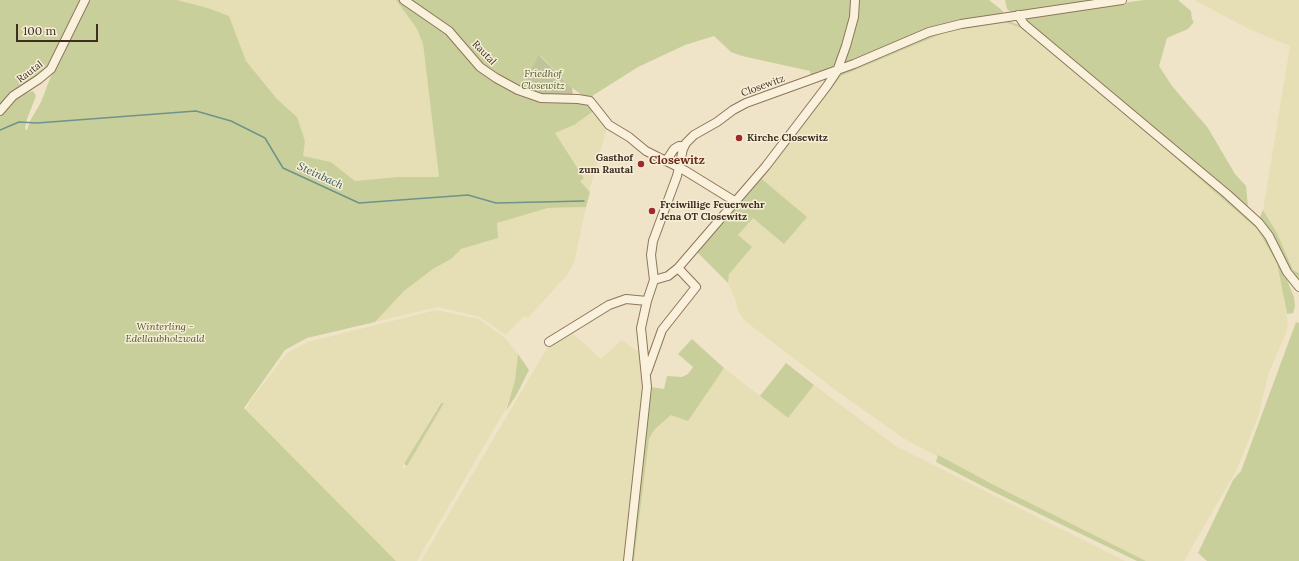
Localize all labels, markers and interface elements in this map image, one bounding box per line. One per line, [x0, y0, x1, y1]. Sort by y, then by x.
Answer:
scale bar [18, 16, 100, 42]
text: 100 m [23, 23, 56, 38]
street label: Rautal [470, 38, 498, 68]
street label: Rautal [15, 58, 45, 86]
park label: Friedhof Closewitz [521, 68, 565, 92]
street label: Closewitz [740, 73, 786, 99]
place label: Kirche Closewitz [747, 132, 828, 144]
marker: Kirche Closewitz [734, 133, 744, 143]
place label: Gasthof zum Rautal [579, 152, 633, 176]
district label: Closewitz [649, 154, 705, 168]
marker: Gasthof zum Rautal [636, 159, 646, 169]
water label: Steinbach [295, 160, 345, 192]
place label: Freiwillige Feuerwehr Jena OT Closewitz [660, 199, 765, 222]
marker: Freiwillige Feuerwehr Jena OT Closewitz [647, 206, 657, 216]
park label: Winterling - Edellaubholzwald [125, 321, 205, 344]

